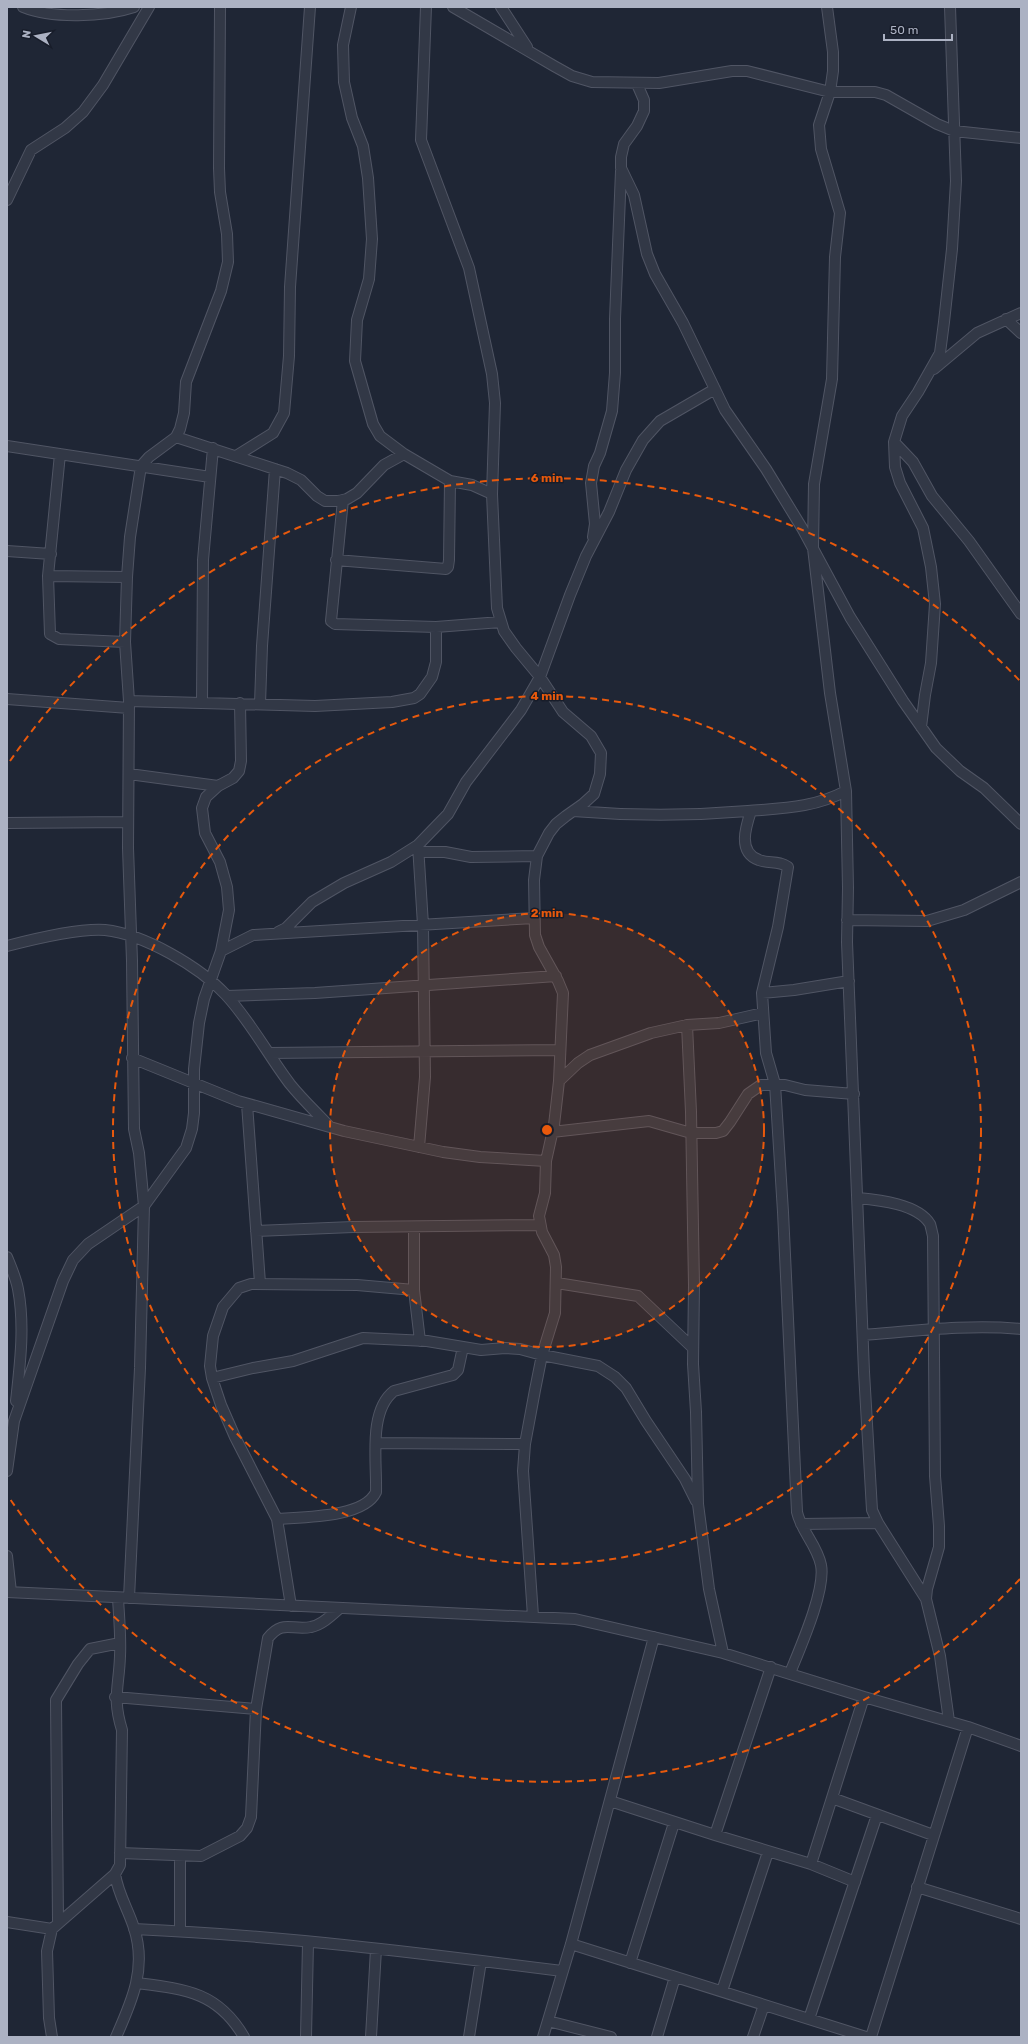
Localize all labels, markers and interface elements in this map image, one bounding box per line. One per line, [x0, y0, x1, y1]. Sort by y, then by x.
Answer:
north arrow [16, 16, 56, 56]
scale bar [884, 16, 952, 42]
text: 50 m [890, 23, 918, 37]
text: N [20, 29, 34, 39]
text: 6 min [531, 471, 564, 485]
text: 4 min [531, 689, 564, 703]
text: 2 min [531, 906, 564, 920]
centre of rings [540, 1123, 554, 1137]

